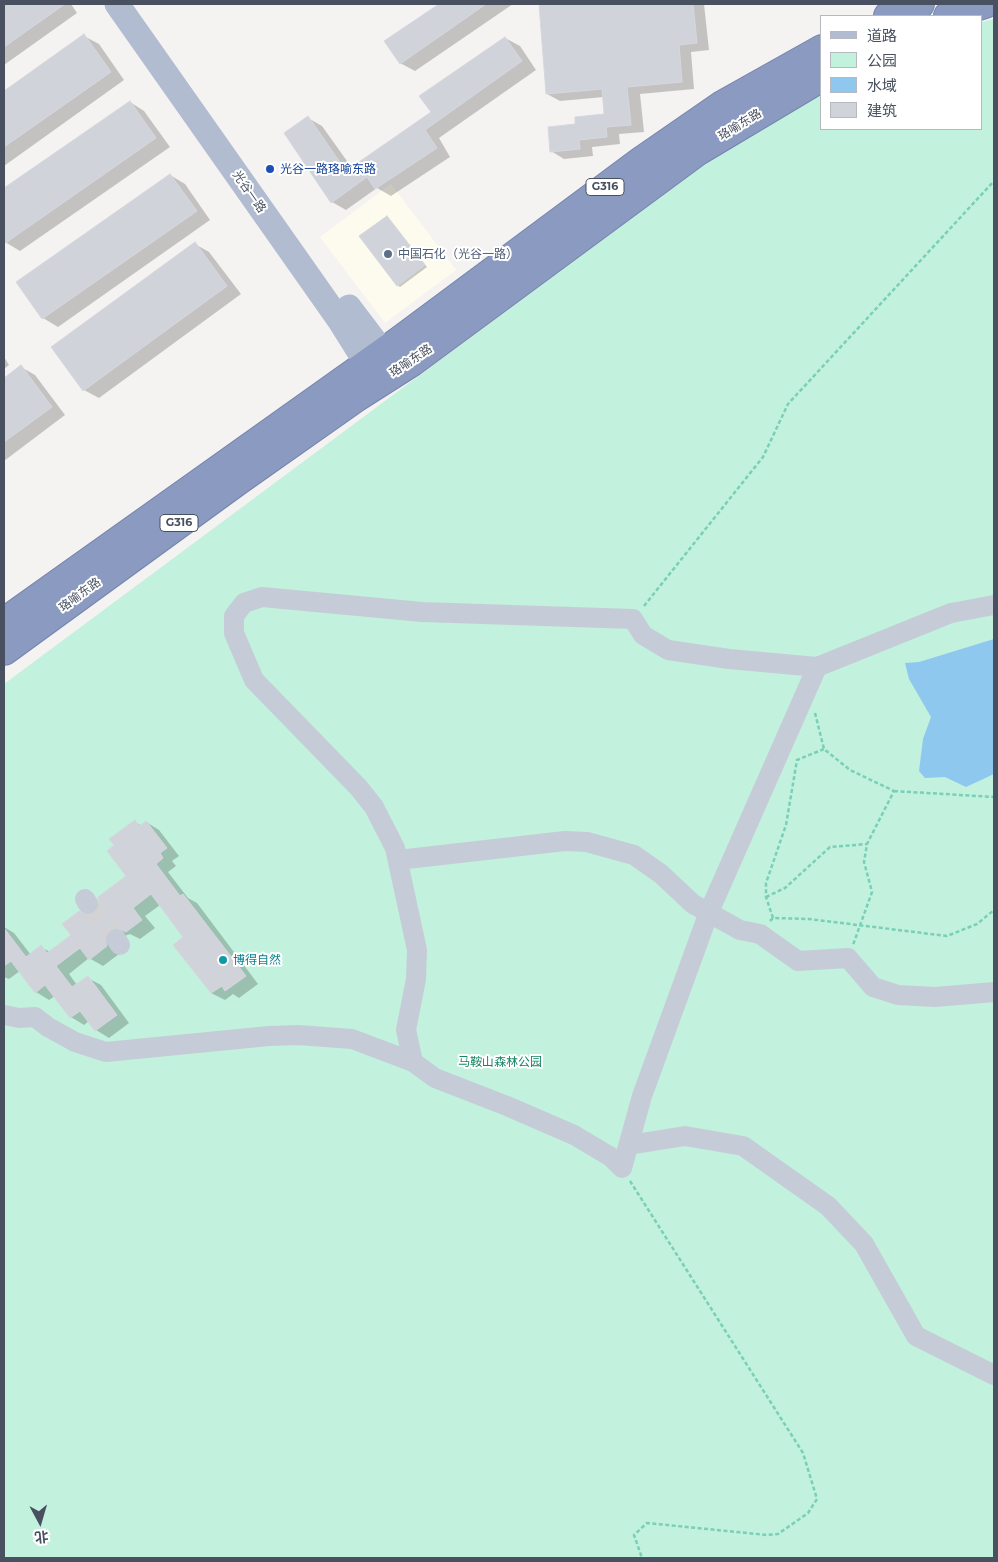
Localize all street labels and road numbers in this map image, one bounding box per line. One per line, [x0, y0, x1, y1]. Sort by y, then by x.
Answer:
street label: 珞喻东路 [716, 106, 764, 144]
street label: 光谷一路 [229, 168, 269, 216]
road number: G316 [586, 178, 624, 196]
street label: 珞喻东路 [387, 342, 435, 380]
road number: G316 [160, 514, 198, 532]
street label: 珞喻东路 [56, 575, 104, 615]

